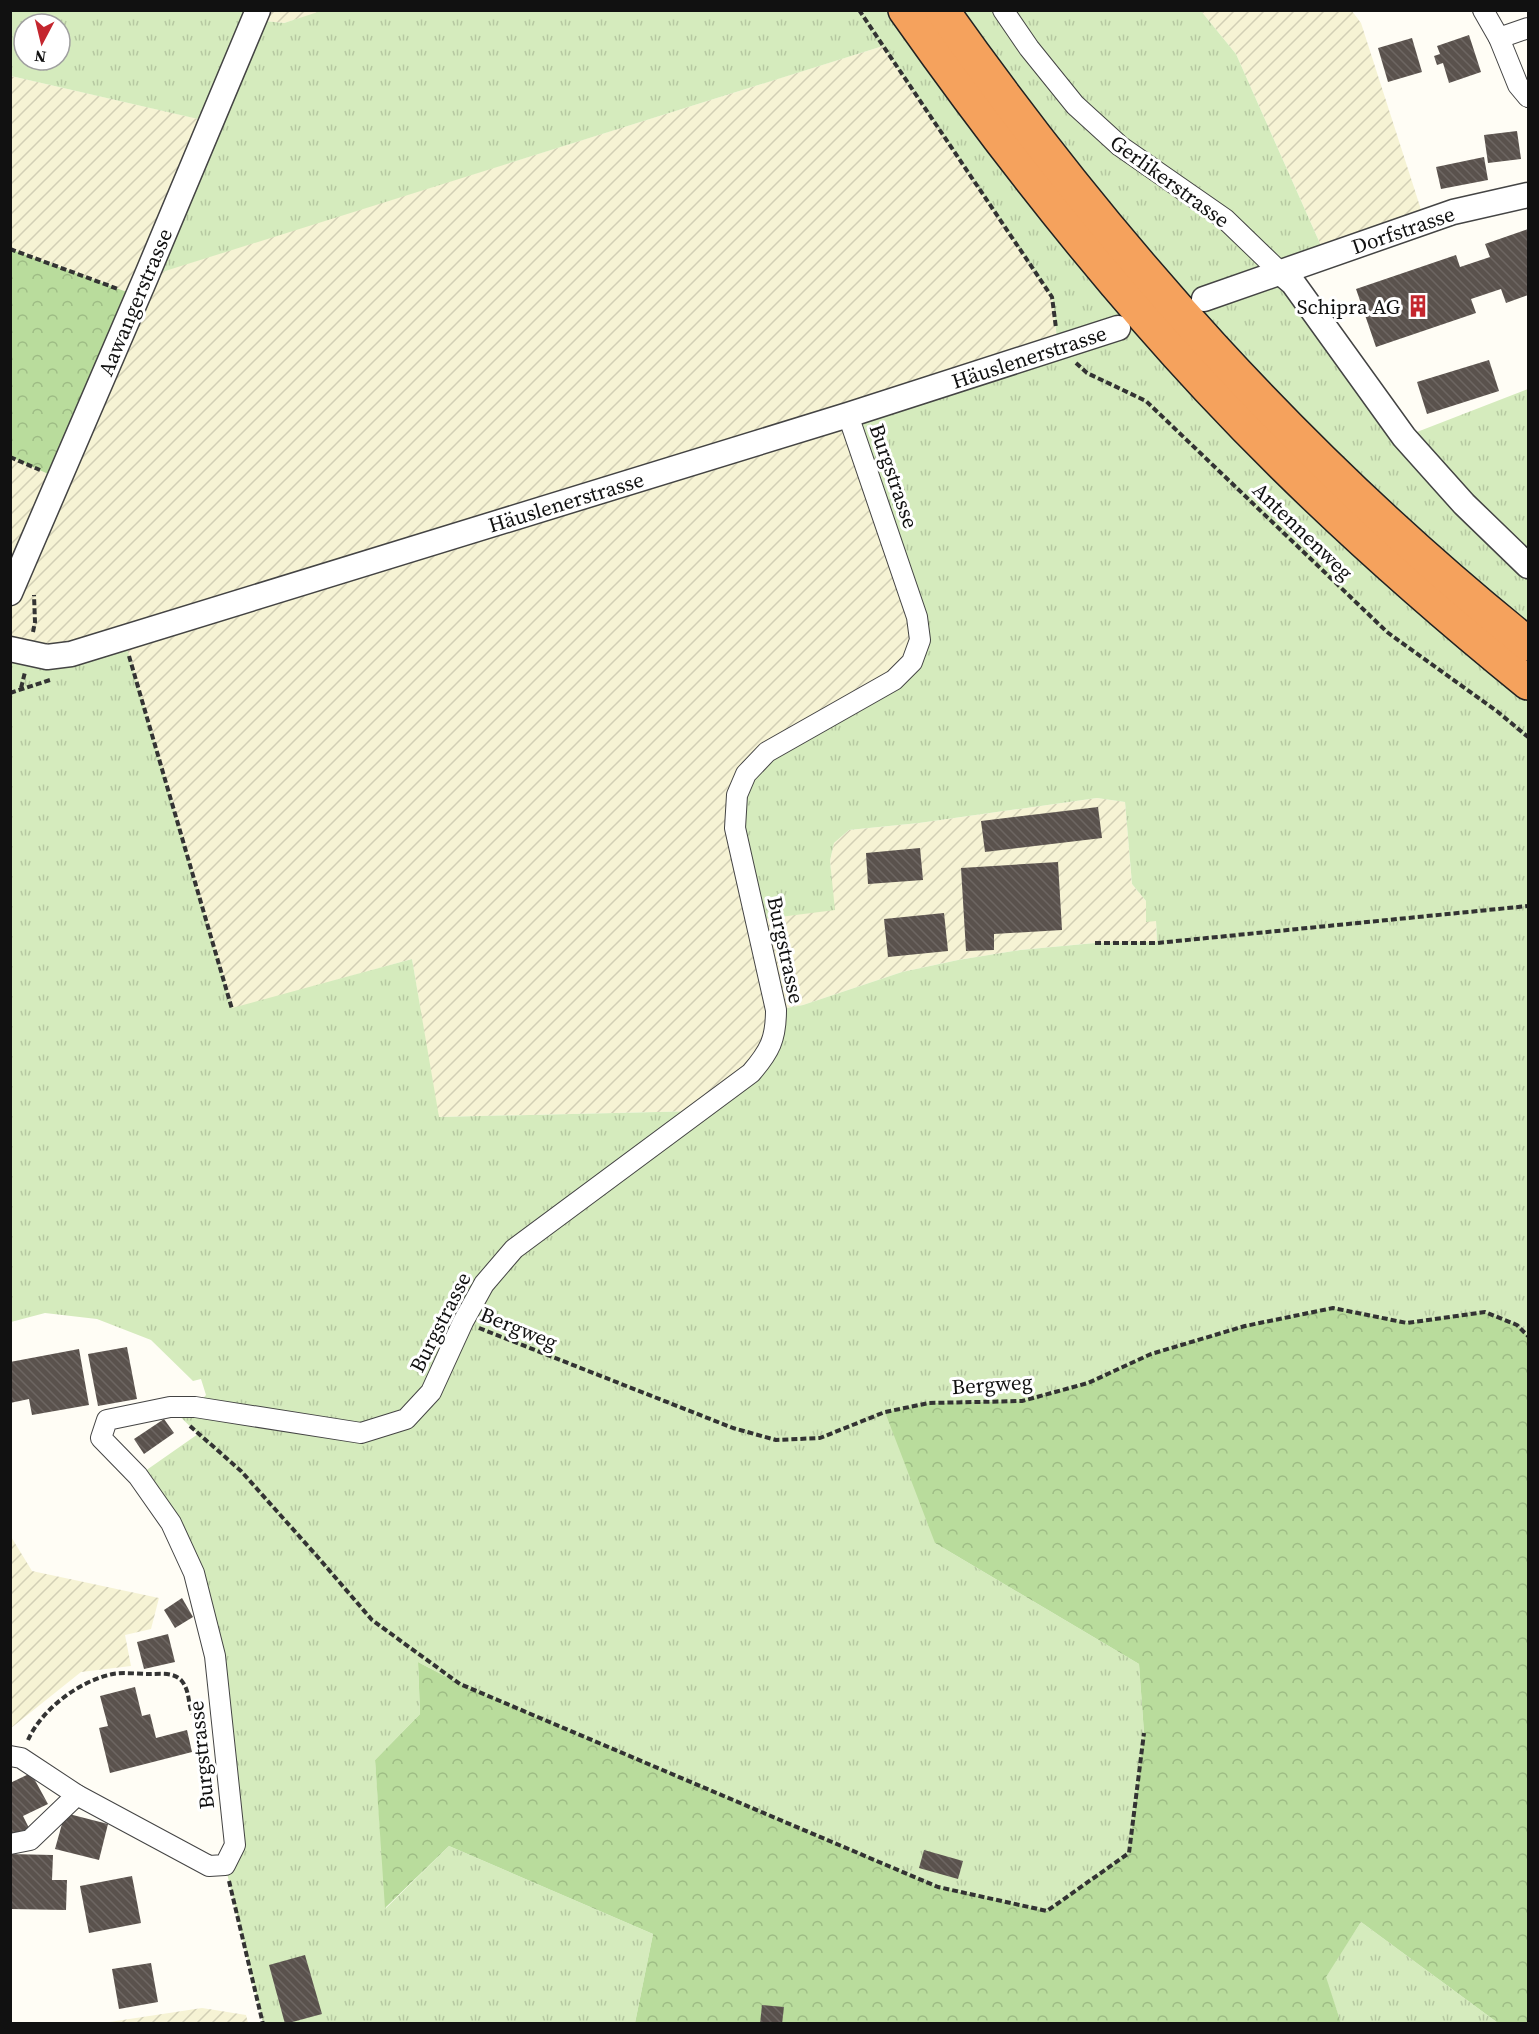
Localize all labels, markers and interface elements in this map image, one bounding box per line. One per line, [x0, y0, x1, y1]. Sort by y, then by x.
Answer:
north arrow [12, 12, 72, 72]
text: N [33, 45, 47, 69]
street label: Gerlikerstrasse [1104, 128, 1236, 234]
street label: Dorfstrasse [1348, 199, 1458, 261]
street label: Aawangerstrasse [91, 224, 179, 380]
place label: Schipra AG [1297, 292, 1400, 321]
building icon: Schipra AG [1405, 293, 1431, 319]
street label: Häuslenerstrasse [948, 318, 1110, 396]
street label: Burgstrasse [863, 420, 925, 532]
street label: Häuslenerstrasse [485, 465, 647, 539]
street label: Antennenweg [1246, 476, 1360, 587]
street label: Burgstrasse [761, 894, 811, 1006]
street label: Burgstrasse [402, 1267, 478, 1377]
street label: Bergweg [476, 1299, 562, 1357]
street label: Bergweg [951, 1367, 1033, 1401]
street label: Burgstrasse [181, 1699, 221, 1811]

